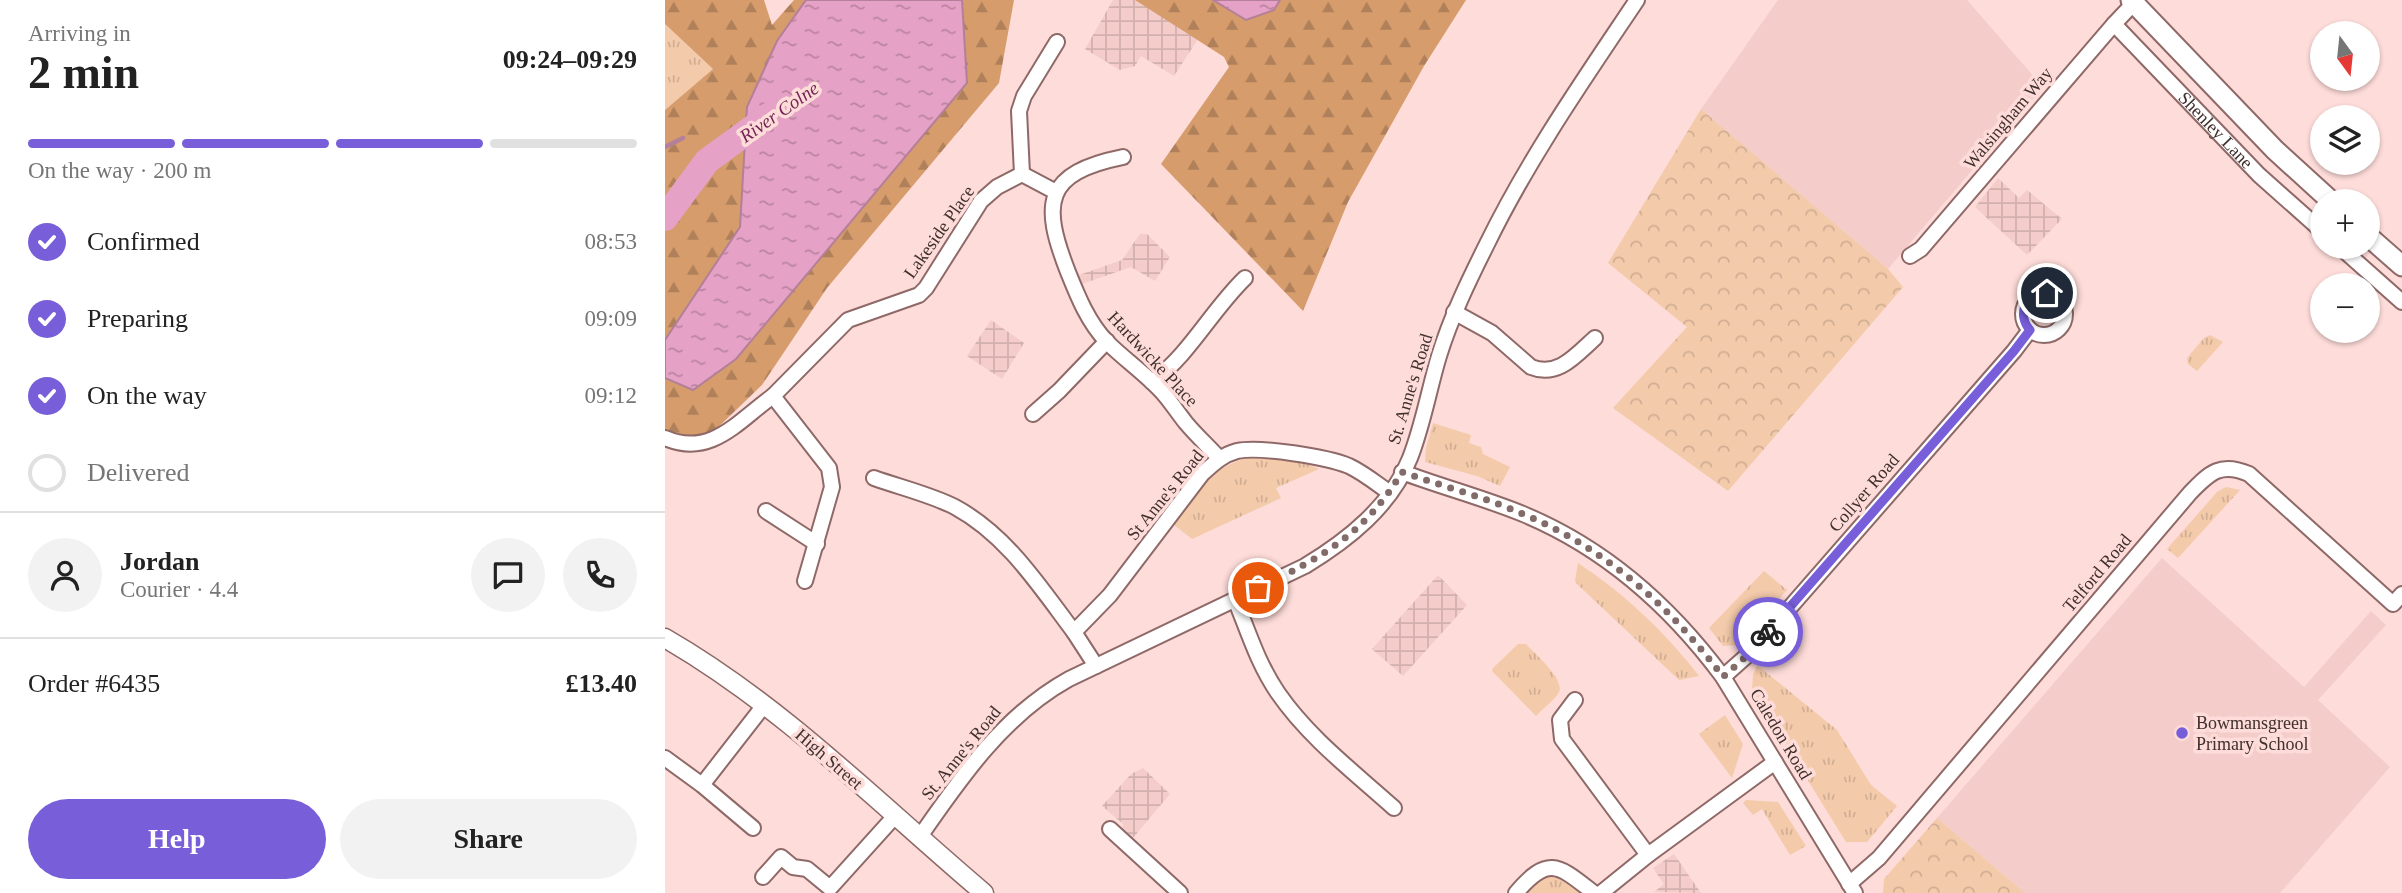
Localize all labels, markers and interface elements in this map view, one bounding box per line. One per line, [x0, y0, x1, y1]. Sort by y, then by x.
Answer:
text: Arriving in [28, 21, 131, 46]
north arrow [2310, 21, 2380, 91]
map controls [2310, 21, 2380, 343]
text: 09:24–09:29 [503, 45, 637, 74]
text: 2 min [28, 47, 139, 98]
street label: Walsingham Way [1960, 63, 2056, 173]
water label: River Colne [735, 77, 822, 147]
street label: Shenley Lane [2174, 88, 2257, 172]
button: layers [2310, 105, 2380, 175]
text: On the way · 200 m [28, 158, 211, 183]
street label: Lakeside Place [900, 182, 978, 282]
button: + [2310, 189, 2380, 259]
icon: check [28, 223, 66, 261]
text: Confirmed [87, 227, 200, 256]
text: 08:53 [585, 229, 637, 254]
pin [2017, 263, 2077, 323]
button: − [2310, 273, 2380, 343]
icon: home [2028, 274, 2066, 312]
icon: check [28, 300, 66, 338]
text: Preparing [87, 304, 188, 333]
text: 09:09 [585, 306, 637, 331]
street label: Hardwicke Place [1104, 307, 1202, 411]
street label: St. Anne's Road [1384, 331, 1436, 447]
icon: check [28, 377, 66, 415]
text: On the way [87, 381, 207, 410]
text: 09:12 [585, 383, 637, 408]
street label: St Anne's Road [1123, 446, 1207, 544]
street label: Collyer Road [1825, 450, 1903, 536]
text: Delivered [87, 458, 190, 487]
street label: Telford Road [2059, 530, 2135, 616]
button: person [28, 538, 102, 612]
button: chat [471, 538, 545, 612]
button: phone [563, 538, 637, 612]
text: Jordan [120, 547, 199, 576]
pin [1228, 558, 1288, 618]
icon: bag [1239, 569, 1277, 607]
text: Courier · 4.4 [120, 577, 238, 602]
courier [1733, 597, 1803, 667]
icon: bike [1749, 613, 1787, 651]
text: Order #6435 [28, 669, 160, 698]
text: £13.40 [566, 669, 637, 698]
street label: Caledon Road [1746, 685, 1816, 783]
street label: St. Anne's Road [917, 702, 1005, 804]
place label: Bowmansgreen Primary School [2196, 713, 2309, 754]
street label: High Street [791, 724, 867, 794]
marker: Bowmansgreen Primary School [2174, 725, 2190, 741]
button: Help [28, 799, 326, 879]
button: Share [340, 799, 637, 879]

